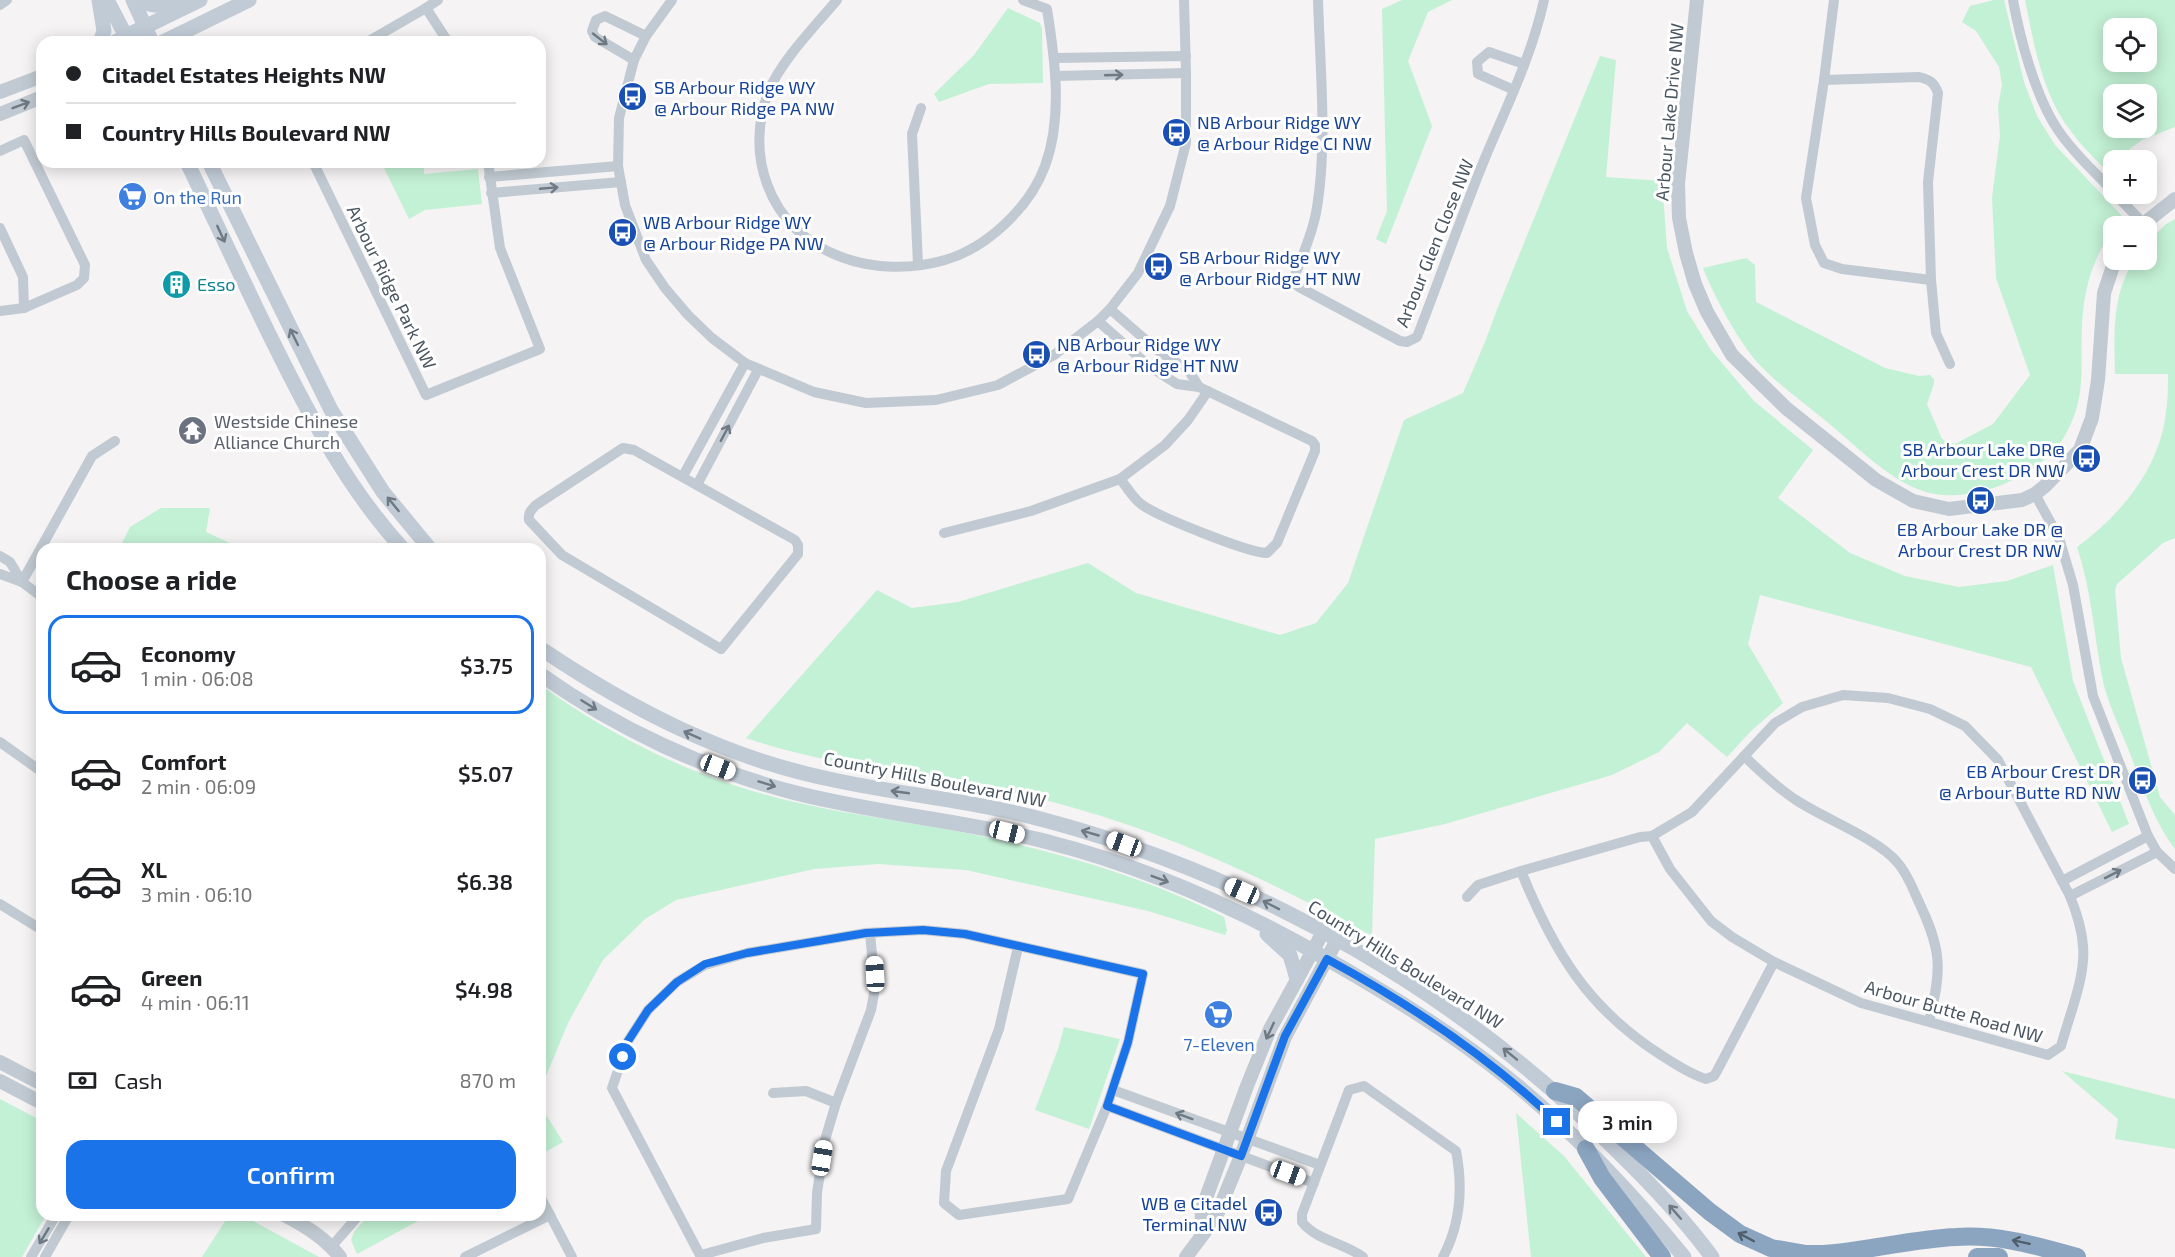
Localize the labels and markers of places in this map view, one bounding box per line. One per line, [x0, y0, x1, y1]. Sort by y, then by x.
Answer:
place label: SB Arbour Ridge WY @ Arbour Ridge PA NW [654, 76, 835, 119]
bus stop icon: SB Arbour Ridge WY @ Arbour Ridge PA NW [617, 81, 649, 113]
place label: NB Arbour Ridge WY @ Arbour Ridge CI NW [1197, 111, 1372, 154]
bus stop icon: NB Arbour Ridge WY @ Arbour Ridge CI NW [1160, 116, 1192, 148]
supermarket icon: On the Run [116, 181, 148, 213]
place label: On the Run [153, 186, 242, 208]
place label: WB Arbour Ridge WY @ Arbour Ridge PA NW [643, 211, 824, 254]
bus stop icon: WB Arbour Ridge WY @ Arbour Ridge PA NW [606, 216, 638, 248]
place label: SB Arbour Ridge WY @ Arbour Ridge HT NW [1179, 246, 1361, 289]
bus stop icon: SB Arbour Ridge WY @ Arbour Ridge HT NW [1142, 251, 1174, 283]
building icon: Esso [160, 268, 192, 300]
place label: Esso [197, 273, 236, 295]
place label: NB Arbour Ridge WY @ Arbour Ridge HT NW [1057, 333, 1239, 376]
bus stop icon: NB Arbour Ridge WY @ Arbour Ridge HT NW [1020, 338, 1052, 370]
place label: Westside Chinese Alliance Church [214, 410, 358, 453]
temple icon: Westside Chinese Alliance Church [177, 415, 209, 447]
place label: SB Arbour Lake DR@ Arbour Crest DR NW [1901, 438, 2065, 481]
bus stop icon: SB Arbour Lake DR@ Arbour Crest DR NW [2070, 443, 2102, 475]
bus stop icon: EB Arbour Lake DR @ Arbour Crest DR NW [1964, 484, 1996, 516]
place label: EB Arbour Lake DR @ Arbour Crest DR NW [1897, 518, 2063, 561]
place label: EB Arbour Crest DR @ Arbour Butte RD NW [1939, 760, 2121, 803]
bus stop icon: EB Arbour Crest DR @ Arbour Butte RD NW [2126, 765, 2158, 797]
supermarket icon: 7-Eleven [1203, 999, 1235, 1031]
place label: 7-Eleven [1183, 1033, 1255, 1055]
place label: WB @ Citadel Terminal NW [1141, 1192, 1248, 1235]
bus stop icon: WB @ Citadel Terminal NW [1252, 1197, 1284, 1229]

